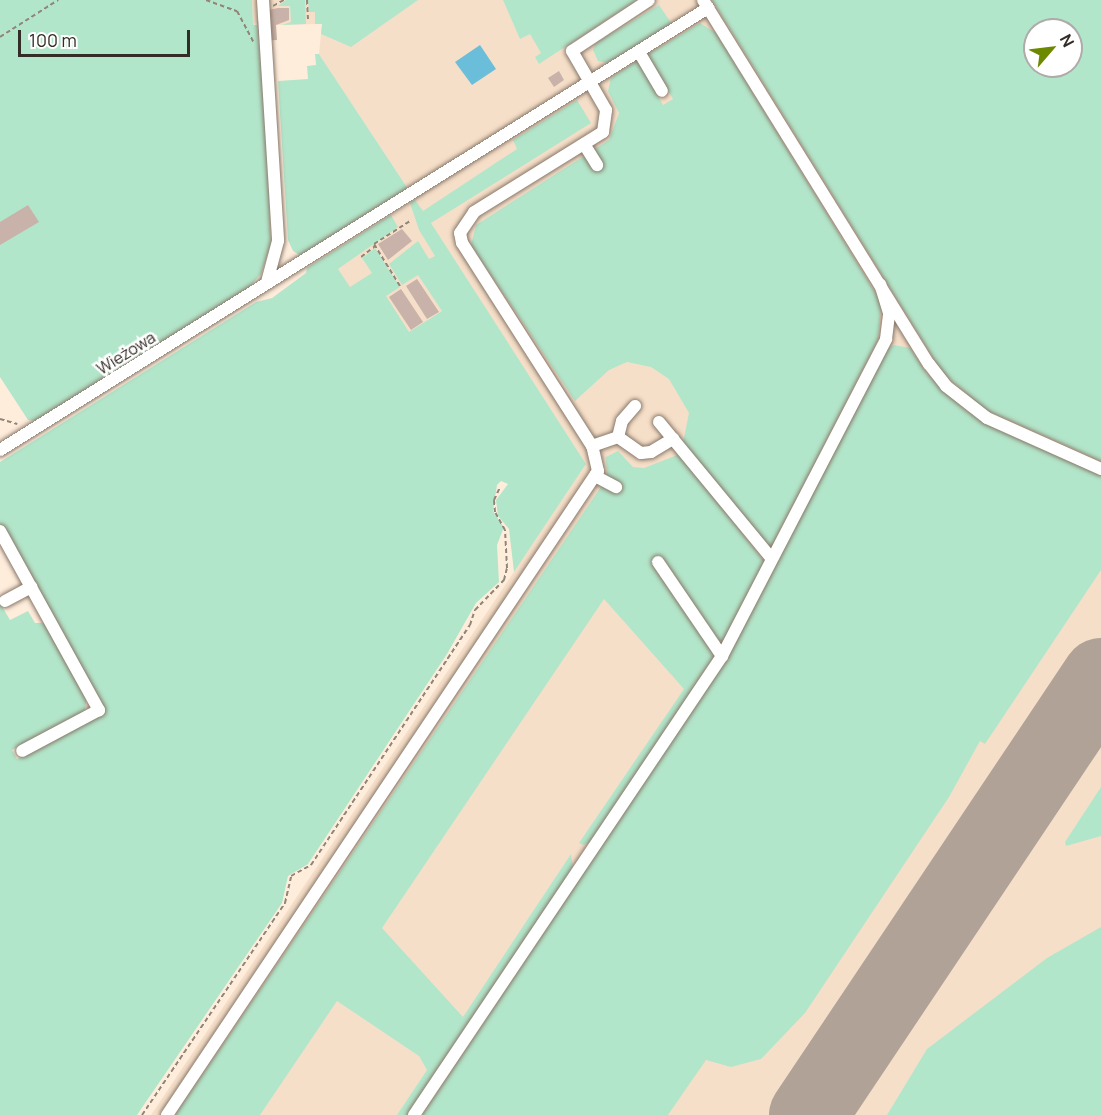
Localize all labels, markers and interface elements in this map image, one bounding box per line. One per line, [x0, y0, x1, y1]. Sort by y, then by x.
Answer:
scale bar [21, 18, 194, 56]
north arrow [1023, 18, 1083, 78]
text: 100 m [29, 28, 77, 52]
text: N [1055, 30, 1080, 51]
street label: Wieżowa [93, 328, 159, 378]

